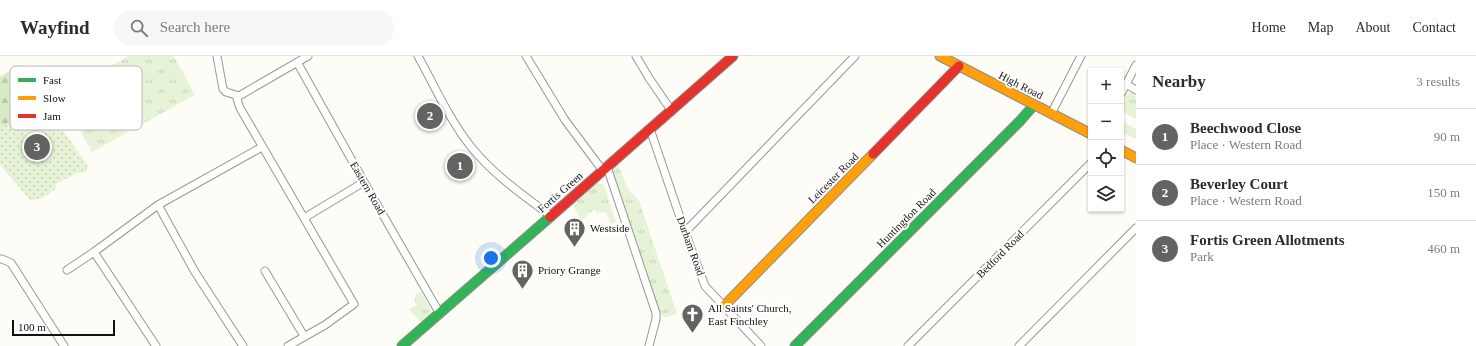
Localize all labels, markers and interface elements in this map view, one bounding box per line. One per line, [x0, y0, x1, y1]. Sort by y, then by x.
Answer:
search box [114, 10, 394, 46]
text: Wayfind [20, 17, 90, 38]
icon: search [128, 17, 150, 39]
text: Search here [160, 19, 230, 35]
text: Home [1252, 20, 1286, 35]
text: Map [1308, 20, 1333, 35]
text: About [1355, 20, 1390, 35]
text: Contact [1412, 20, 1456, 35]
legend [10, 66, 142, 130]
map controls [1088, 68, 1124, 212]
button: + [1088, 68, 1124, 104]
street label: High Road [997, 69, 1046, 101]
text: Nearby [1152, 72, 1206, 91]
text: Fast [43, 74, 61, 86]
text: 3 results [1416, 74, 1460, 89]
text: Slow [43, 92, 66, 104]
pin: 2 [417, 101, 443, 131]
button: − [1088, 104, 1124, 140]
text: Jam [43, 110, 61, 122]
text: Beechwood Close [1190, 120, 1301, 136]
text: 1 [1162, 129, 1168, 144]
text: 90 m [1434, 129, 1460, 144]
pin: 3 [24, 132, 50, 162]
text: Place · Western Road [1190, 137, 1302, 152]
button: locate [1088, 140, 1124, 176]
street label: Leicester Road [805, 150, 861, 206]
pin: 1 [447, 151, 473, 181]
street label: Eastern Road [348, 159, 388, 217]
street label: Fortis Green [535, 169, 585, 215]
button: layers [1088, 176, 1124, 212]
text: Beverley Court [1190, 176, 1288, 192]
text: 2 [1162, 185, 1168, 200]
text: 150 m [1427, 185, 1460, 200]
street label: Huntingdon Road [874, 186, 938, 250]
text: Place · Western Road [1190, 193, 1302, 208]
building icon: Westside [562, 215, 588, 248]
street label: Durham Road [675, 215, 707, 278]
place label: Westside [590, 222, 630, 234]
street label: Bedford Road [974, 227, 1027, 280]
text: Fortis Green Allotments [1190, 232, 1345, 248]
text: 3 [1162, 241, 1168, 256]
text: 460 m [1427, 241, 1460, 256]
your location [481, 248, 501, 268]
text: Park [1190, 249, 1214, 264]
building icon: Priory Grange [510, 257, 536, 290]
place label: Priory Grange [538, 264, 601, 276]
church icon: All Saints' Church, East Finchley [680, 301, 706, 334]
place label: All Saints' Church, East Finchley [708, 302, 792, 327]
scale bar [12, 318, 115, 337]
text: 100 m [18, 321, 46, 333]

